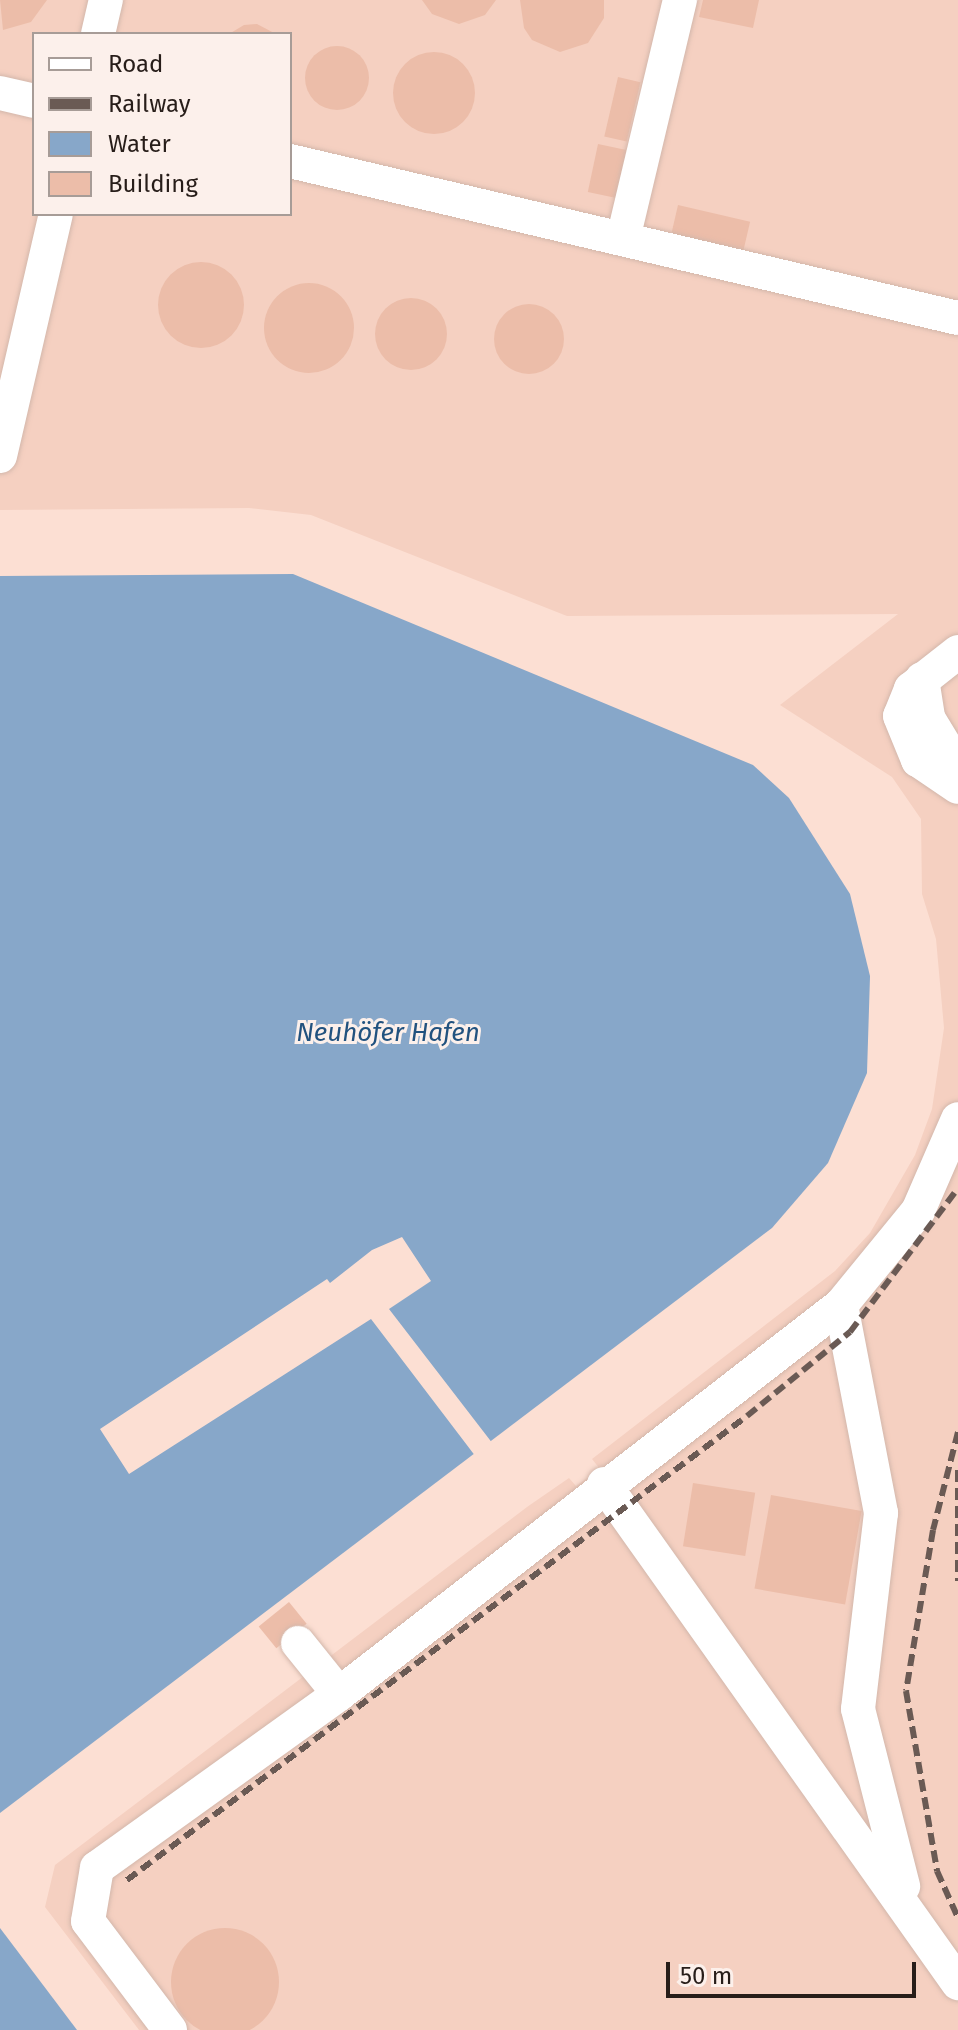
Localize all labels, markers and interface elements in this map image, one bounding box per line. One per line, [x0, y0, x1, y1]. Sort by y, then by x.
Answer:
legend [32, 32, 292, 216]
text: Road [108, 50, 163, 78]
text: Railway [108, 90, 191, 118]
text: Water [108, 130, 171, 158]
text: Building [108, 170, 198, 198]
water label: Neuhöfer Hafen [296, 1017, 480, 1049]
scale bar [670, 1946, 920, 1996]
text: 50 m [680, 1962, 732, 1990]

